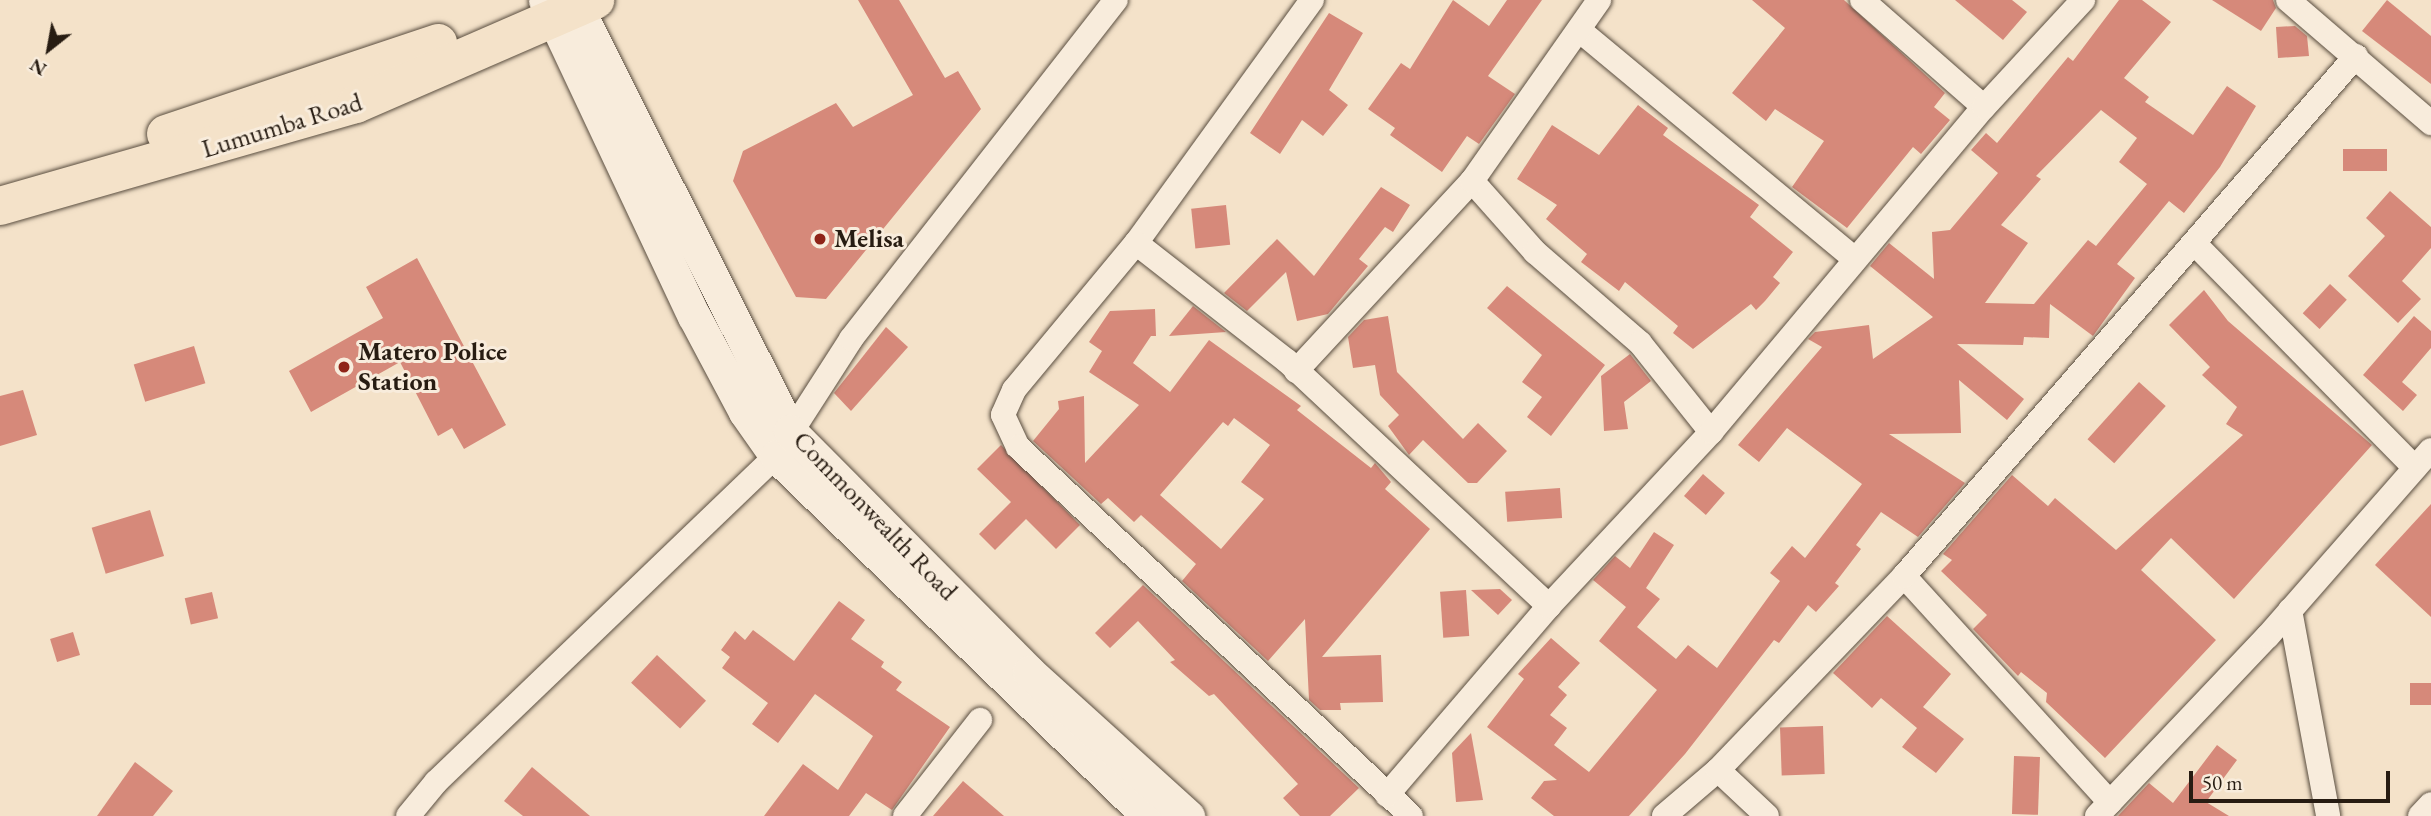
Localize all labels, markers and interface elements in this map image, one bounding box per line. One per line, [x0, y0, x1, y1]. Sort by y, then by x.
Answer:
north arrow [14, 14, 84, 84]
text: N [25, 53, 51, 82]
street label: Lumumba Road [198, 87, 366, 165]
place label: Melisa [834, 223, 904, 255]
marker: Melisa [812, 231, 828, 247]
place label: Matero Police Station [358, 336, 507, 398]
marker: Matero Police Station [336, 359, 352, 375]
street label: Commonwealth Road [786, 425, 964, 607]
scale bar [2193, 756, 2394, 800]
text: 50 m [2202, 769, 2243, 796]

